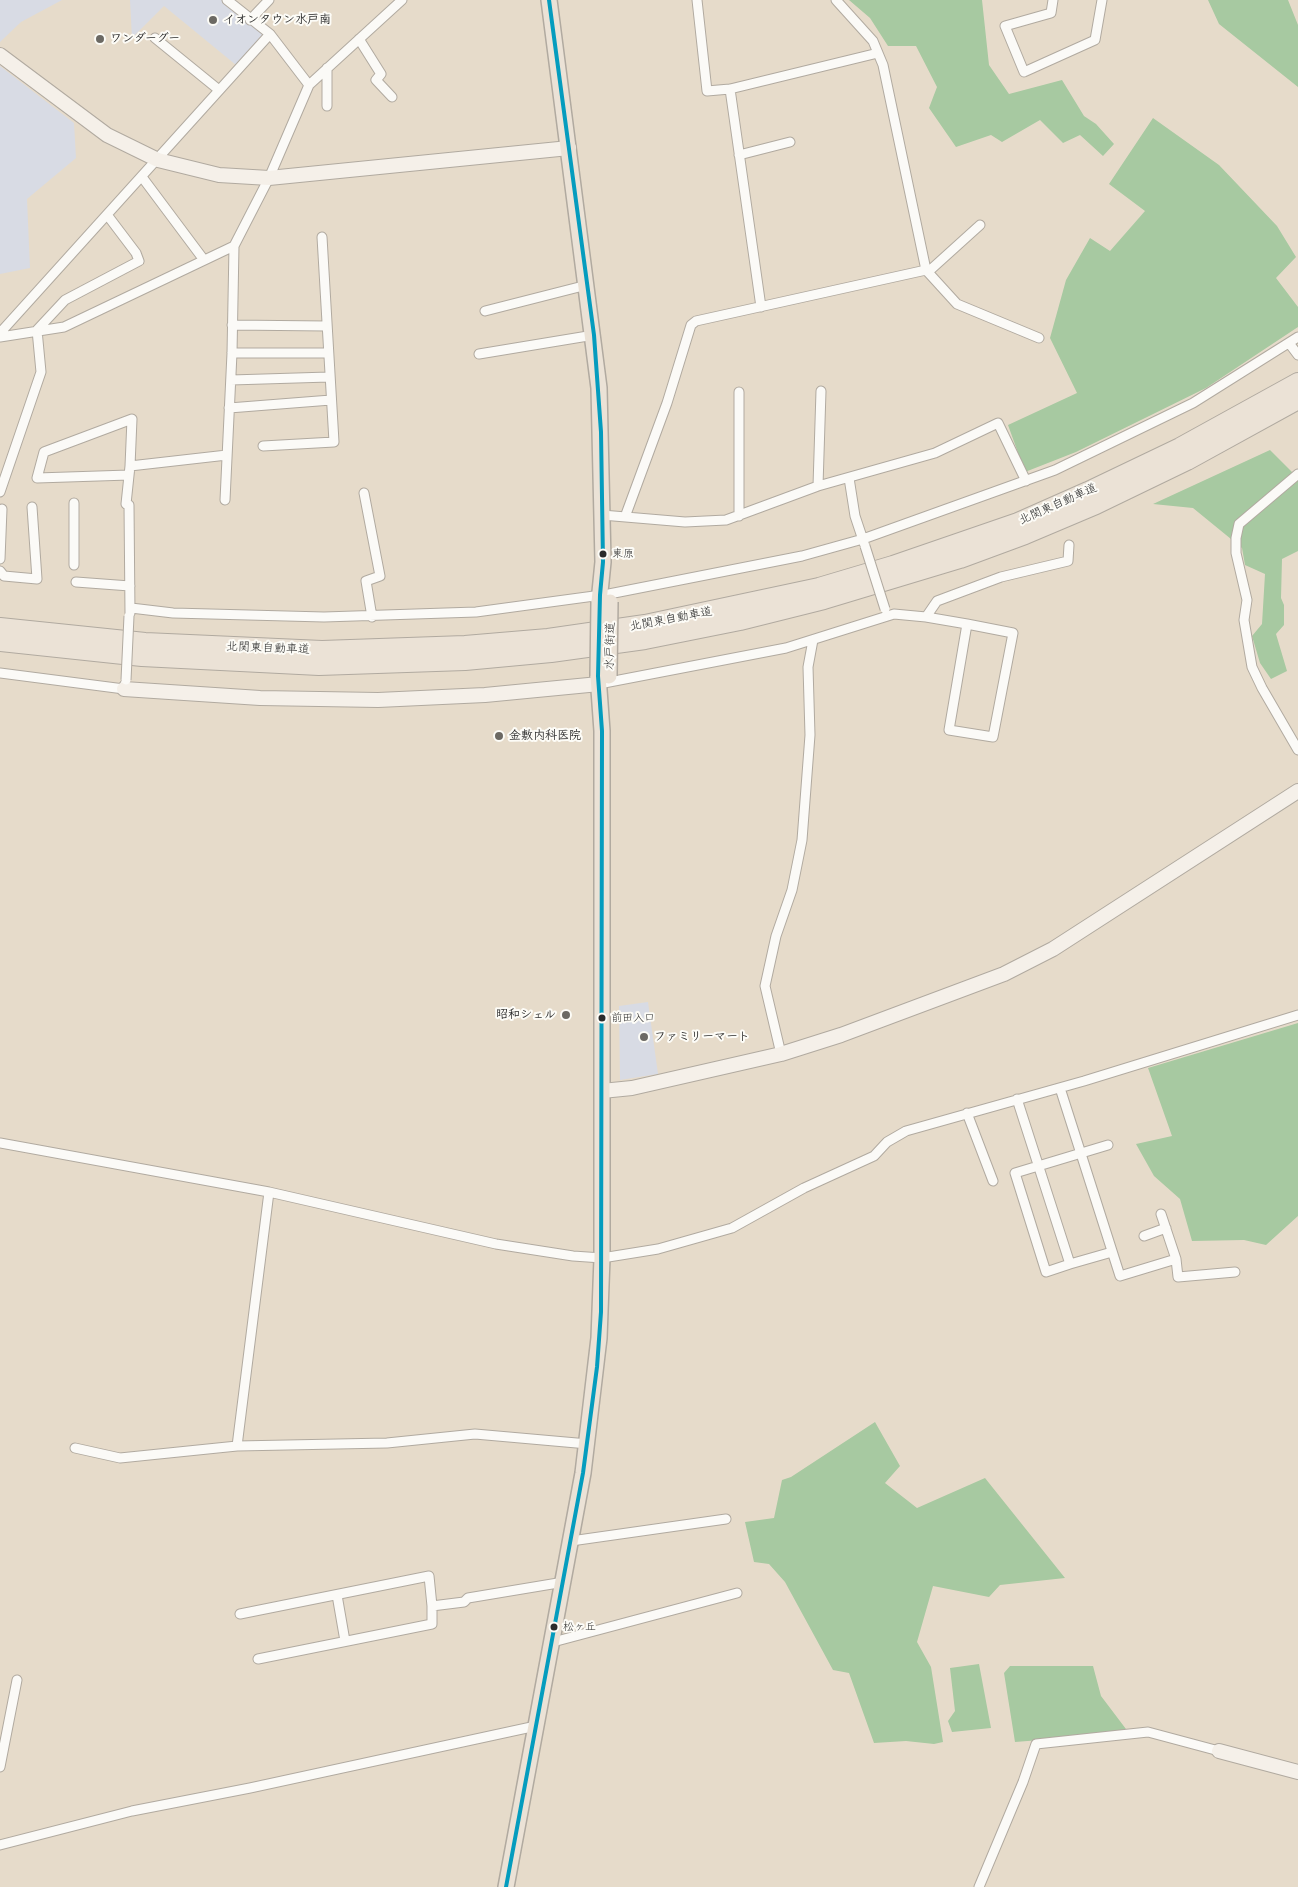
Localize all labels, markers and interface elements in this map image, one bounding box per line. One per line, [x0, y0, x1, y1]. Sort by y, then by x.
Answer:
place label: イオンタウン水戸南 [223, 13, 331, 27]
marker: イオンタウン水戸南 [207, 14, 219, 26]
place label: ワンダーグー [110, 32, 180, 46]
marker: ワンダーグー [94, 33, 106, 45]
street label: 北関東自動車道 [1017, 480, 1099, 528]
place label: 東原 [612, 547, 634, 561]
marker: 東原 [598, 549, 608, 559]
street label: 北関東自動車道 [628, 604, 714, 634]
street label: 水戸街道 [602, 622, 618, 670]
street label: 北関東自動車道 [226, 639, 310, 657]
place label: 金敷内科医院 [509, 729, 581, 743]
marker: 金敷内科医院 [493, 730, 505, 742]
place label: 昭和シェル [496, 1008, 556, 1022]
marker: 昭和シェル [560, 1009, 572, 1021]
place label: 前田入口 [611, 1011, 655, 1025]
marker: 前田入口 [597, 1013, 607, 1023]
place label: ファミリーマート [654, 1030, 750, 1044]
marker: ファミリーマート [638, 1031, 650, 1043]
place label: 松ヶ丘 [563, 1620, 596, 1634]
marker: 松ヶ丘 [549, 1622, 559, 1632]

